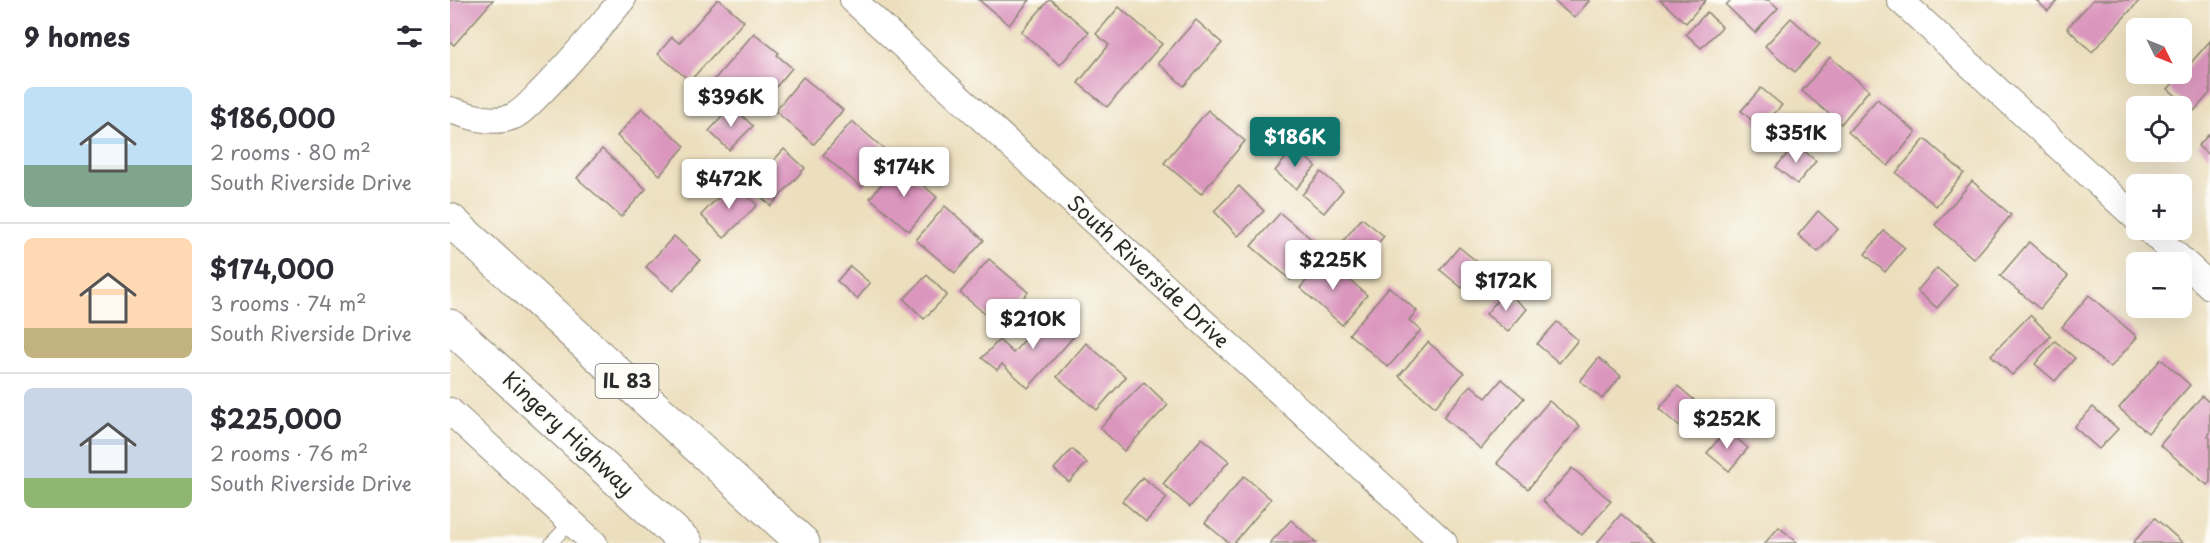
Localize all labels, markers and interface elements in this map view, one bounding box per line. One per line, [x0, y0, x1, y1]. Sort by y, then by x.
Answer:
text: 9 homes [24, 17, 130, 56]
north arrow [2126, 18, 2192, 84]
map controls [2126, 18, 2192, 318]
icon: filters [393, 20, 426, 53]
pin: $396K [689, 77, 773, 128]
text: $396K [698, 81, 764, 111]
button: locate [2126, 96, 2192, 162]
text: $186,000 [210, 98, 335, 137]
icon: home [72, 111, 144, 183]
pin: $351K [1754, 113, 1838, 164]
pin: $186K [1253, 117, 1337, 168]
text: $351K [1765, 117, 1827, 147]
text: $186K [1264, 121, 1326, 151]
text: 2 rooms · 80 m² [210, 137, 371, 167]
pin: $174K [862, 147, 946, 198]
text: $174K [873, 151, 935, 181]
pin: $472K [687, 159, 771, 210]
text: $472K [696, 163, 762, 193]
text: South Riverside Drive [210, 167, 412, 197]
button: + [2126, 174, 2192, 240]
street label: South Riverside Drive [1061, 187, 1238, 354]
pin: $225K [1291, 240, 1375, 291]
text: $225K [1299, 244, 1367, 274]
text: $174,000 [210, 249, 334, 288]
button: − [2126, 252, 2192, 318]
pin: $172K [1464, 261, 1548, 312]
icon: home [72, 262, 144, 334]
text: $172K [1475, 265, 1537, 295]
text: 3 rooms · 74 m² [210, 288, 367, 318]
pin: $210K [991, 299, 1075, 350]
text: $210K [1000, 303, 1066, 333]
text: South Riverside Drive [210, 318, 412, 348]
street label: Kingery Highway [496, 363, 642, 502]
road number: IL 83 [596, 364, 658, 398]
text: $225,000 [210, 399, 342, 438]
pin: $252K [1685, 399, 1769, 450]
text: $252K [1693, 403, 1761, 433]
icon: home [72, 412, 144, 484]
text: 2 rooms · 76 m² [210, 438, 368, 468]
text: South Riverside Drive [210, 468, 412, 498]

